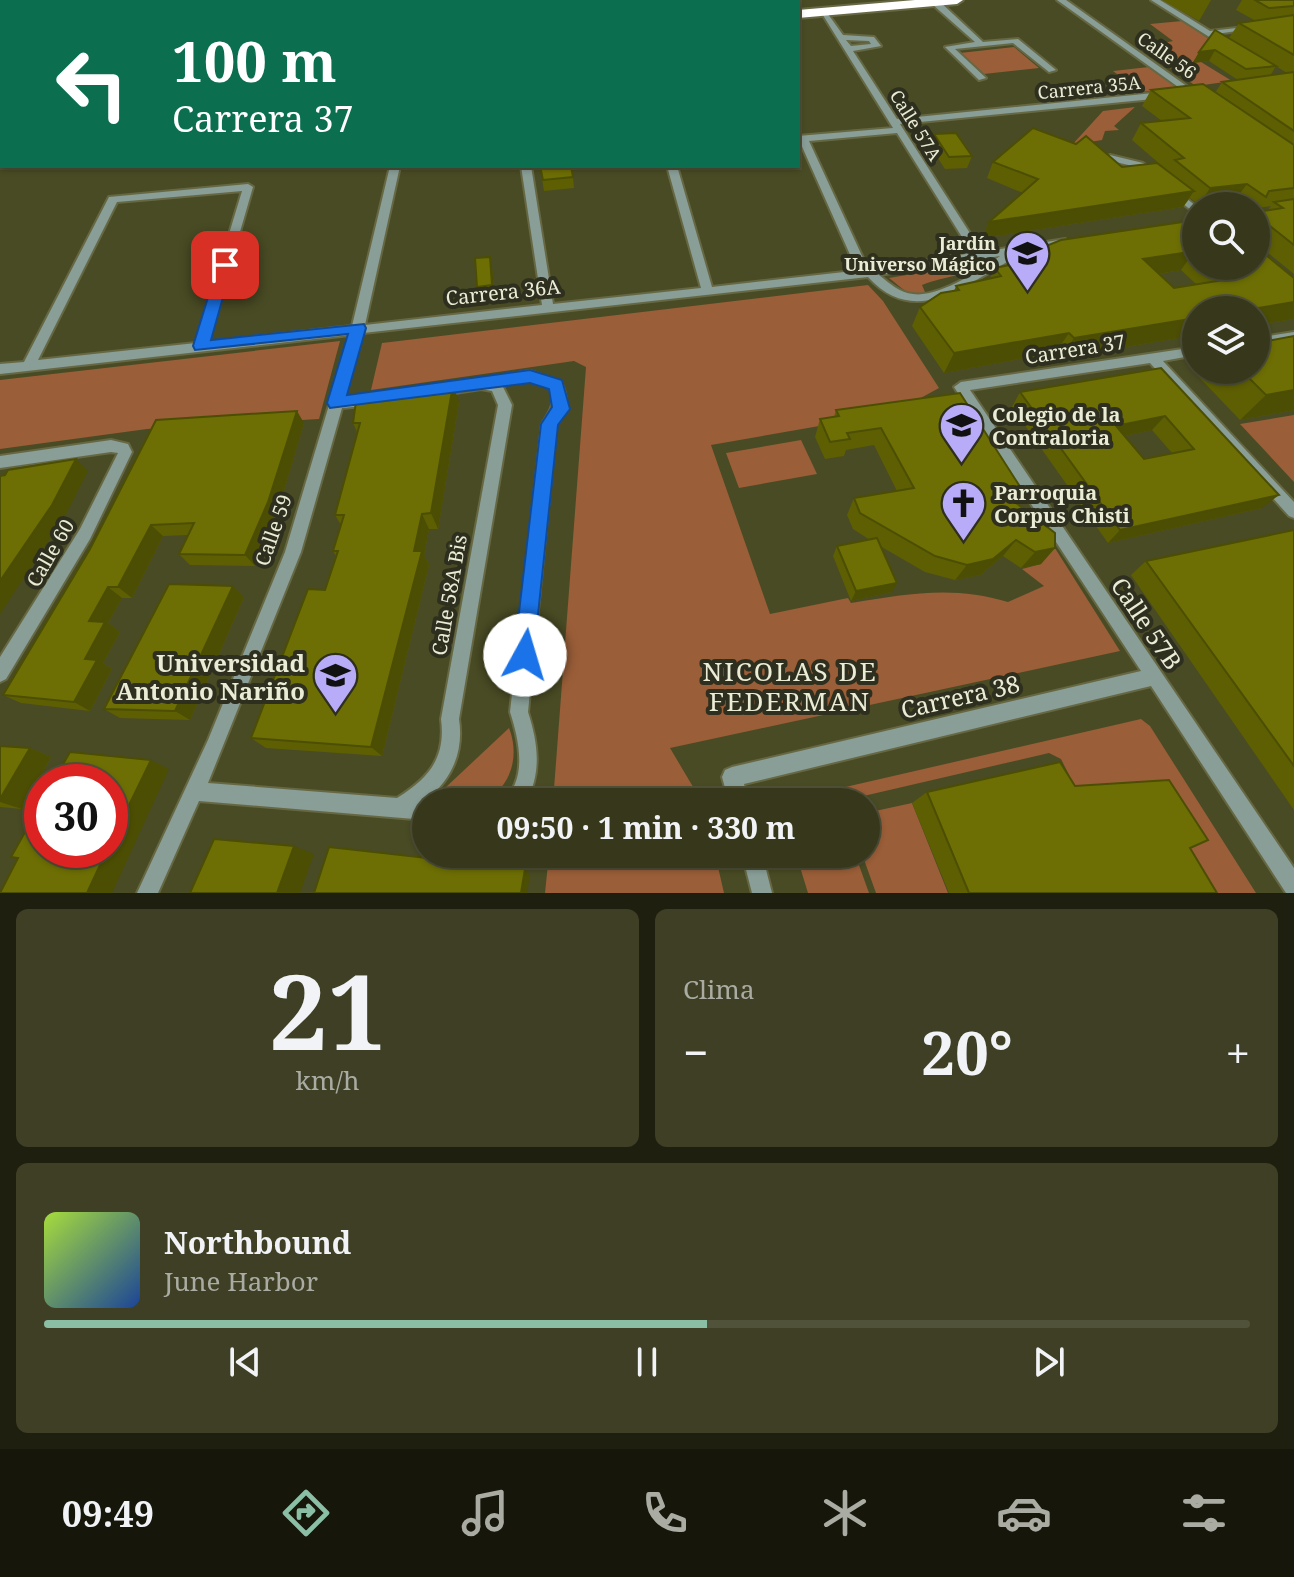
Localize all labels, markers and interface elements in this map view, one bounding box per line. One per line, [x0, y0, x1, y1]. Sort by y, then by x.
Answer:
text: 100 m [172, 22, 337, 98]
street label: Calle 56 [1133, 26, 1201, 84]
icon: left [40, 32, 144, 136]
street label: Carrera 35A [1036, 70, 1142, 104]
street label: Calle 57A [885, 85, 947, 165]
text: Carrera 37 [172, 94, 354, 143]
map controls [1182, 192, 1270, 384]
button: search [1182, 192, 1270, 280]
school or university icon: Jardín Universo Mágico [1003, 229, 1051, 292]
pin [191, 231, 259, 299]
place label: Jardín Universo Mágico [844, 231, 996, 276]
icon: arrive [203, 243, 247, 287]
street label: Carrera 36A [444, 272, 562, 311]
button: layers [1182, 296, 1270, 384]
street label: Carrera 37 [1023, 328, 1127, 370]
place label: Colegio de la Contraloria [992, 401, 1121, 451]
school or university icon: Colegio de la Contraloria [937, 402, 985, 465]
place label: Parroquia Corpus Chisti [994, 479, 1130, 529]
church icon: Parroquia Corpus Chisti [939, 480, 987, 543]
street label: Calle 59 [248, 491, 298, 569]
street label: Calle 60 [20, 514, 80, 592]
street label: Calle 58A Bis [425, 533, 473, 657]
street label: Calle 57B [1104, 570, 1190, 676]
position arrow [483, 613, 567, 697]
place label: Universidad Antonio Nariño [116, 646, 305, 707]
school or university icon: Universidad Antonio Nariño [312, 652, 360, 715]
district label: NICOLAS DE FEDERMAN [702, 653, 878, 719]
street label: Carrera 38 [897, 666, 1023, 726]
speed limit sign: 30 [24, 764, 128, 868]
text: 09:50 · 1 min · 330 m [497, 807, 795, 848]
text: 21 [269, 939, 386, 1080]
text: Clima [683, 971, 755, 1007]
text: 20° [921, 1011, 1013, 1093]
text: − [683, 1022, 708, 1082]
text: + [1225, 1022, 1250, 1082]
text: km/h [296, 1062, 359, 1098]
text: Northbound [164, 1222, 351, 1263]
text: June Harbor [164, 1263, 318, 1299]
icon: previous [223, 1340, 267, 1384]
icon: pause [625, 1340, 669, 1384]
icon: next [1027, 1340, 1071, 1384]
icon: directions [278, 1485, 334, 1541]
icon: music [457, 1485, 513, 1541]
icon: phone [637, 1485, 693, 1541]
icon: climate [817, 1485, 873, 1541]
icon: car [996, 1485, 1052, 1541]
icon: filters [1176, 1485, 1232, 1541]
text: 09:49 [62, 1489, 154, 1538]

